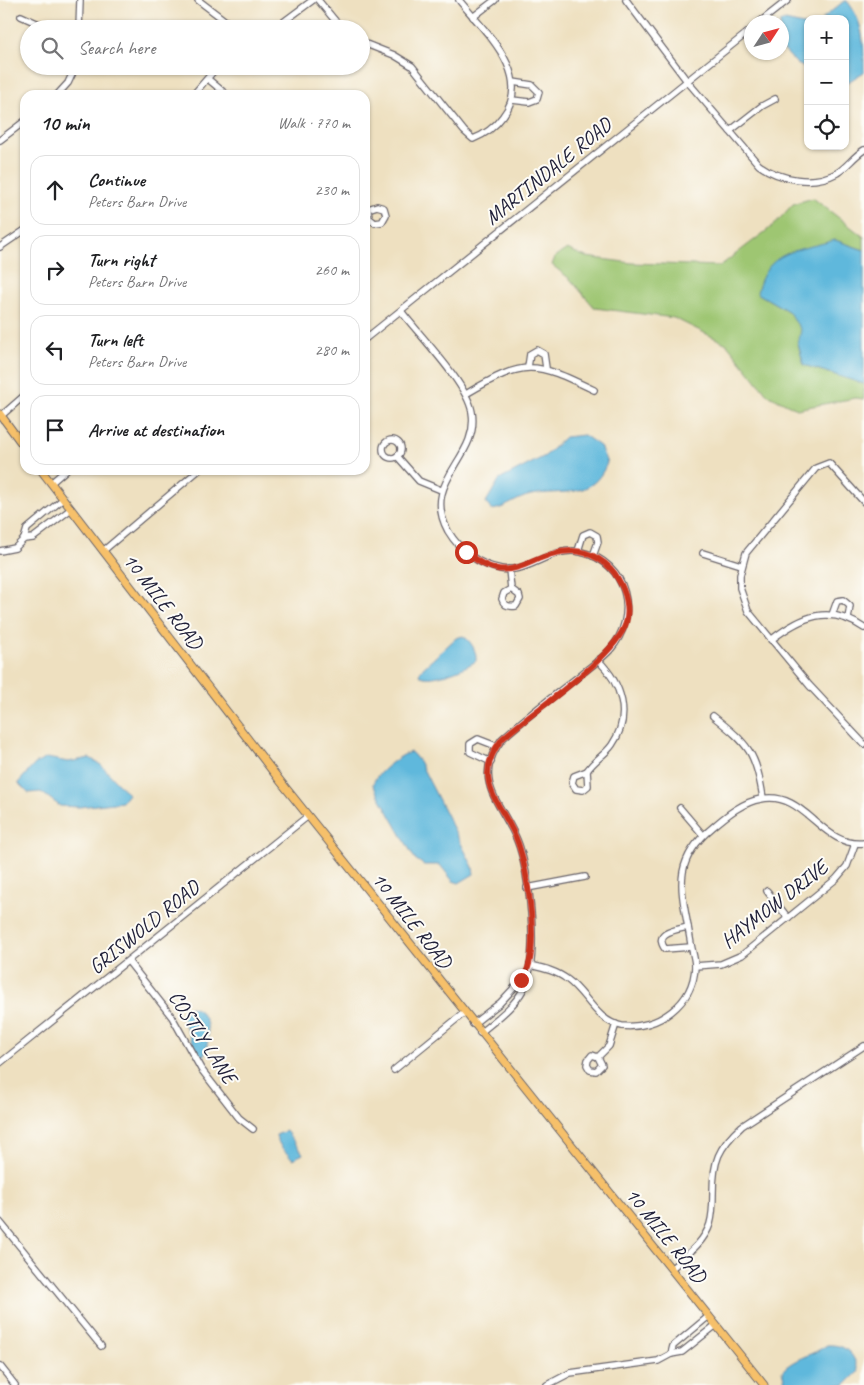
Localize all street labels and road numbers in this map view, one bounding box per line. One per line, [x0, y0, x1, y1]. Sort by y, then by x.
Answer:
street label: MARTINDALE ROAD [479, 111, 618, 230]
street label: 10 MILE ROAD [117, 548, 210, 656]
street label: HAYMOW DRIVE [715, 852, 835, 954]
street label: 10 MILE ROAD [366, 867, 459, 975]
street label: GRISWOLD ROAD [83, 873, 206, 980]
street label: COSTLY LANE [163, 985, 244, 1091]
street label: 10 MILE ROAD [620, 1182, 713, 1289]

